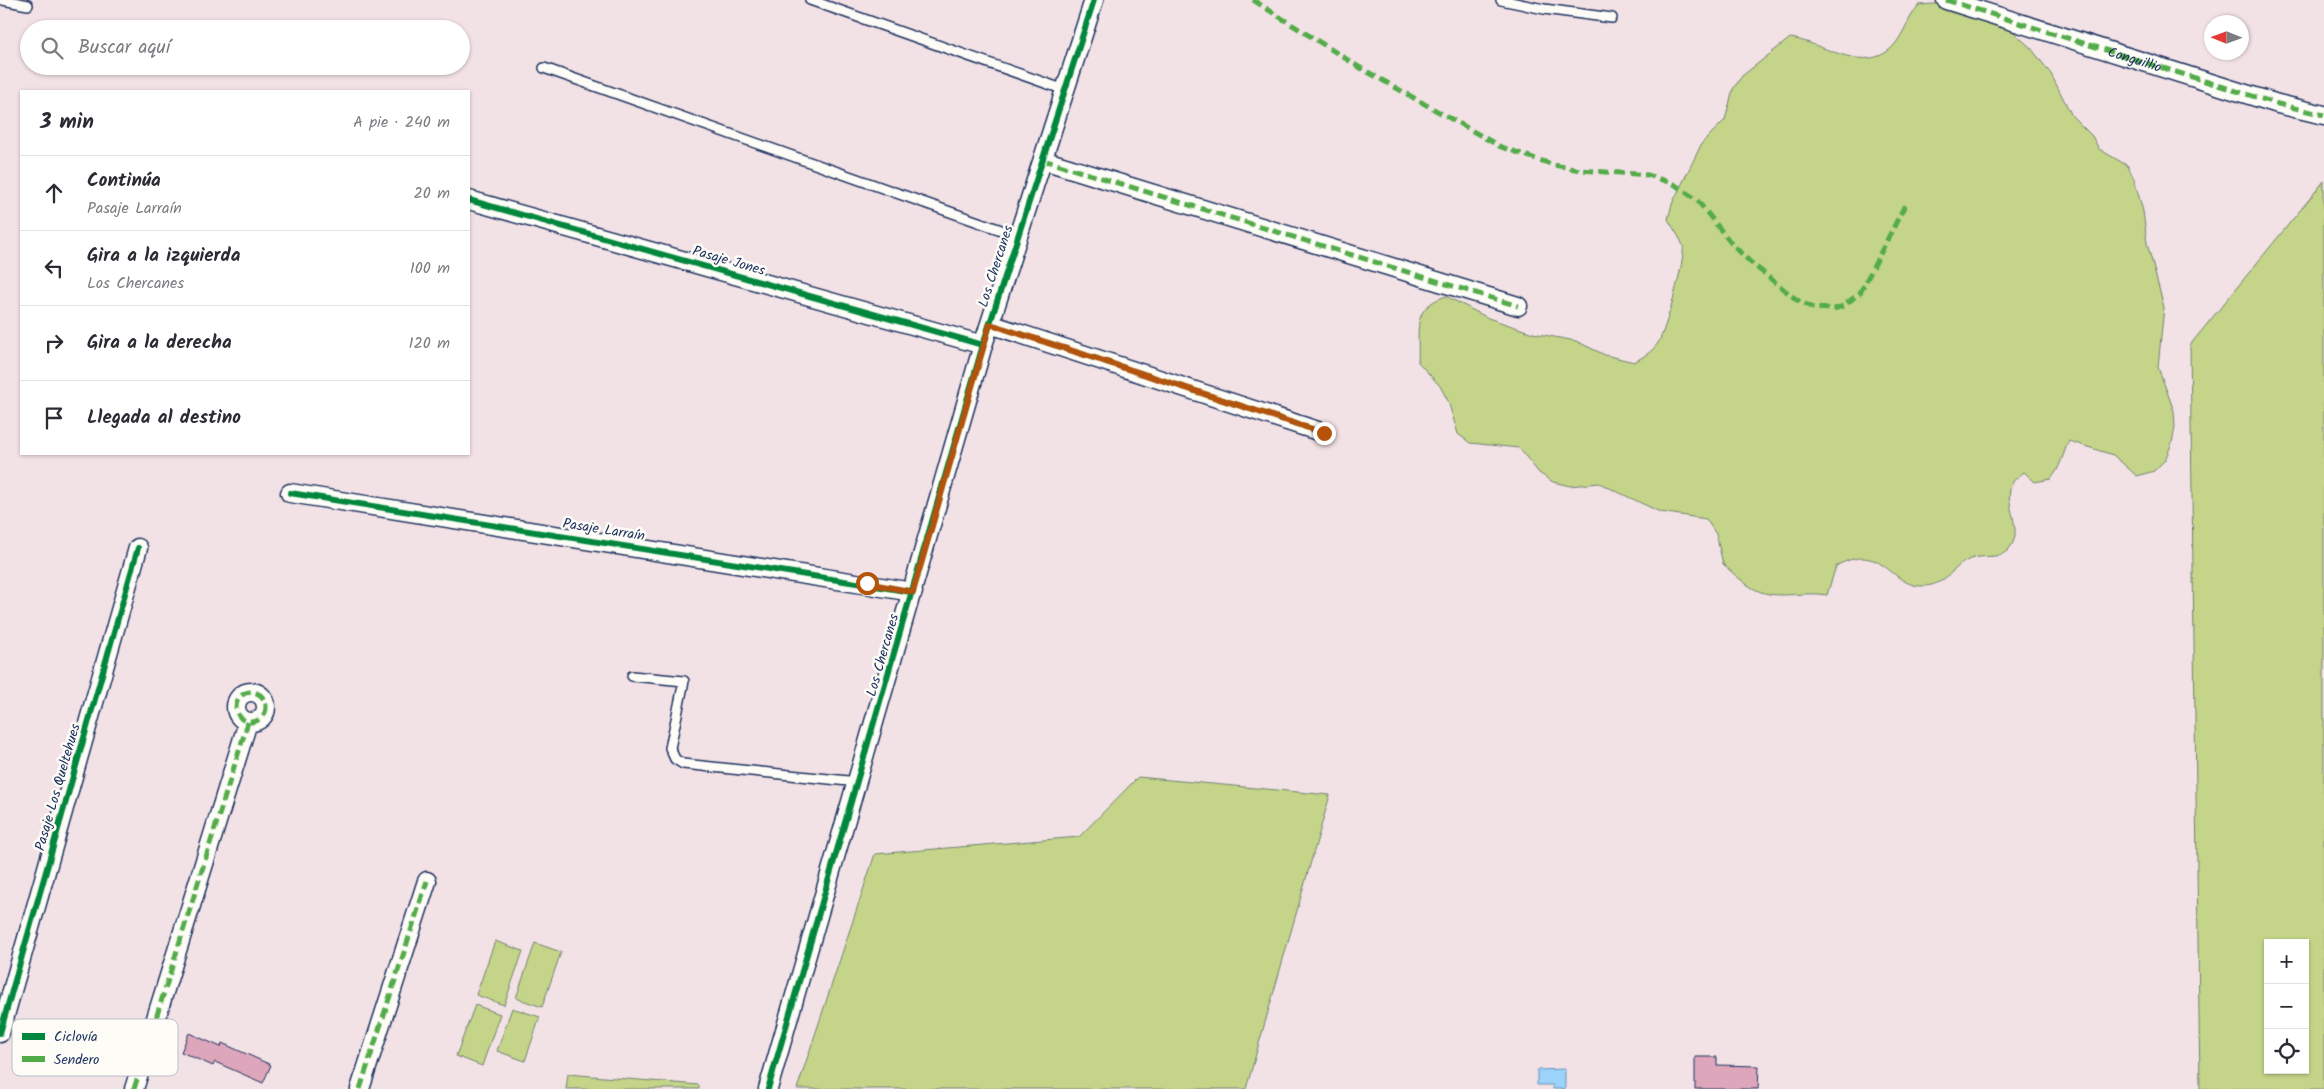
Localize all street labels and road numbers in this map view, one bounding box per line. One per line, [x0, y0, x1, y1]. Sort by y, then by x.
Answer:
street label: Conguillio [2105, 41, 2164, 79]
street label: Los Chercanes [972, 223, 1020, 310]
street label: Pasaje Jones [690, 240, 768, 282]
street label: Pasaje Larraín [561, 513, 647, 547]
street label: Los Chercanes [861, 611, 905, 699]
street label: Pasaje Los Queltehues [29, 721, 87, 853]

